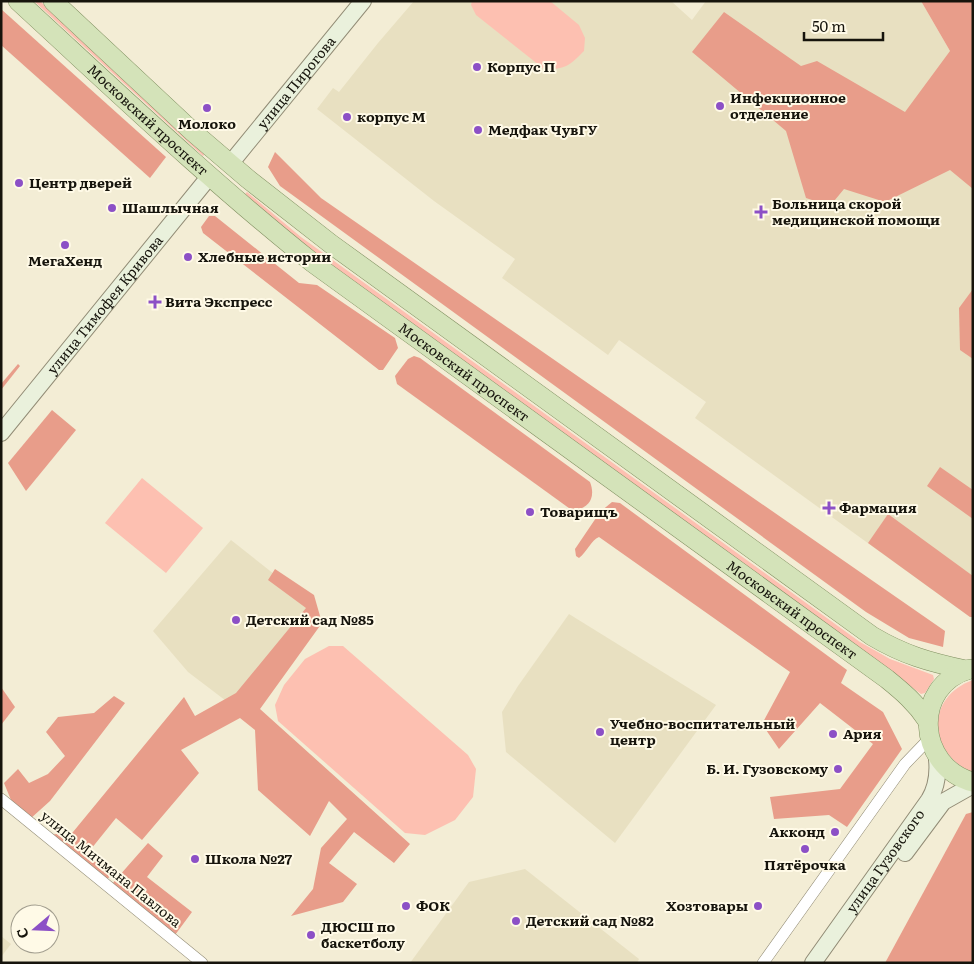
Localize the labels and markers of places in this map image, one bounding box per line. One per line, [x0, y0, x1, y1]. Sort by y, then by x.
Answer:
place label: Корпус П [487, 56, 555, 76]
marker: Корпус П [471, 61, 483, 73]
place label: Инфекционное отделение [730, 87, 846, 123]
marker: Инфекционное отделение [714, 100, 726, 112]
marker: Молоко [201, 102, 213, 114]
place label: корпус М [357, 106, 426, 126]
marker: корпус М [341, 111, 353, 123]
place label: Молоко [178, 113, 236, 133]
place label: Медфак ЧувГУ [488, 119, 597, 139]
marker: Медфак ЧувГУ [472, 124, 484, 136]
place label: Центр дверей [29, 172, 132, 192]
marker: Центр дверей [13, 177, 25, 189]
place label: Больница скорой медицинской помощи [772, 193, 940, 229]
place label: Шашлычная [122, 197, 219, 217]
marker: Шашлычная [106, 202, 118, 214]
marker: Больница скорой медицинской помощи [754, 205, 768, 219]
marker: МегаХенд [59, 239, 71, 251]
place label: Хлебные истории [198, 246, 331, 266]
place label: МегаХенд [28, 250, 102, 270]
marker: Хлебные истории [182, 251, 194, 263]
place label: Вита Экспресс [165, 291, 273, 311]
marker: Вита Экспресс [149, 296, 161, 308]
place label: Фармация [839, 497, 917, 517]
place label: Товарищъ [540, 501, 618, 521]
marker: Фармация [823, 502, 835, 514]
marker: Товарищъ [524, 506, 536, 518]
place label: Детский сад №85 [246, 609, 374, 629]
marker: Детский сад №85 [230, 614, 242, 626]
place label: Учебно-воспитательный центр [610, 713, 795, 749]
place label: Ария [843, 723, 881, 743]
marker: Учебно-воспитательный центр [594, 726, 606, 738]
marker: Ария [827, 728, 839, 740]
place label: Б. И. Гузовскому [706, 758, 828, 778]
marker: Б. И. Гузовскому [832, 763, 844, 775]
place label: Акконд [769, 821, 825, 841]
marker: Акконд [829, 826, 841, 838]
marker: Пятёрочка [799, 843, 811, 855]
place label: Школа №27 [205, 848, 293, 868]
marker: Школа №27 [189, 853, 201, 865]
place label: Пятёрочка [764, 854, 847, 874]
place label: ФОК [416, 895, 450, 915]
place label: Хозтовары [666, 895, 748, 915]
marker: ФОК [400, 900, 412, 912]
marker: Хозтовары [752, 900, 764, 912]
place label: Детский сад №82 [526, 910, 654, 930]
marker: Детский сад №82 [510, 915, 522, 927]
place label: ДЮСШ по баскетболу [321, 916, 405, 952]
marker: ДЮСШ по баскетболу [305, 929, 317, 941]

